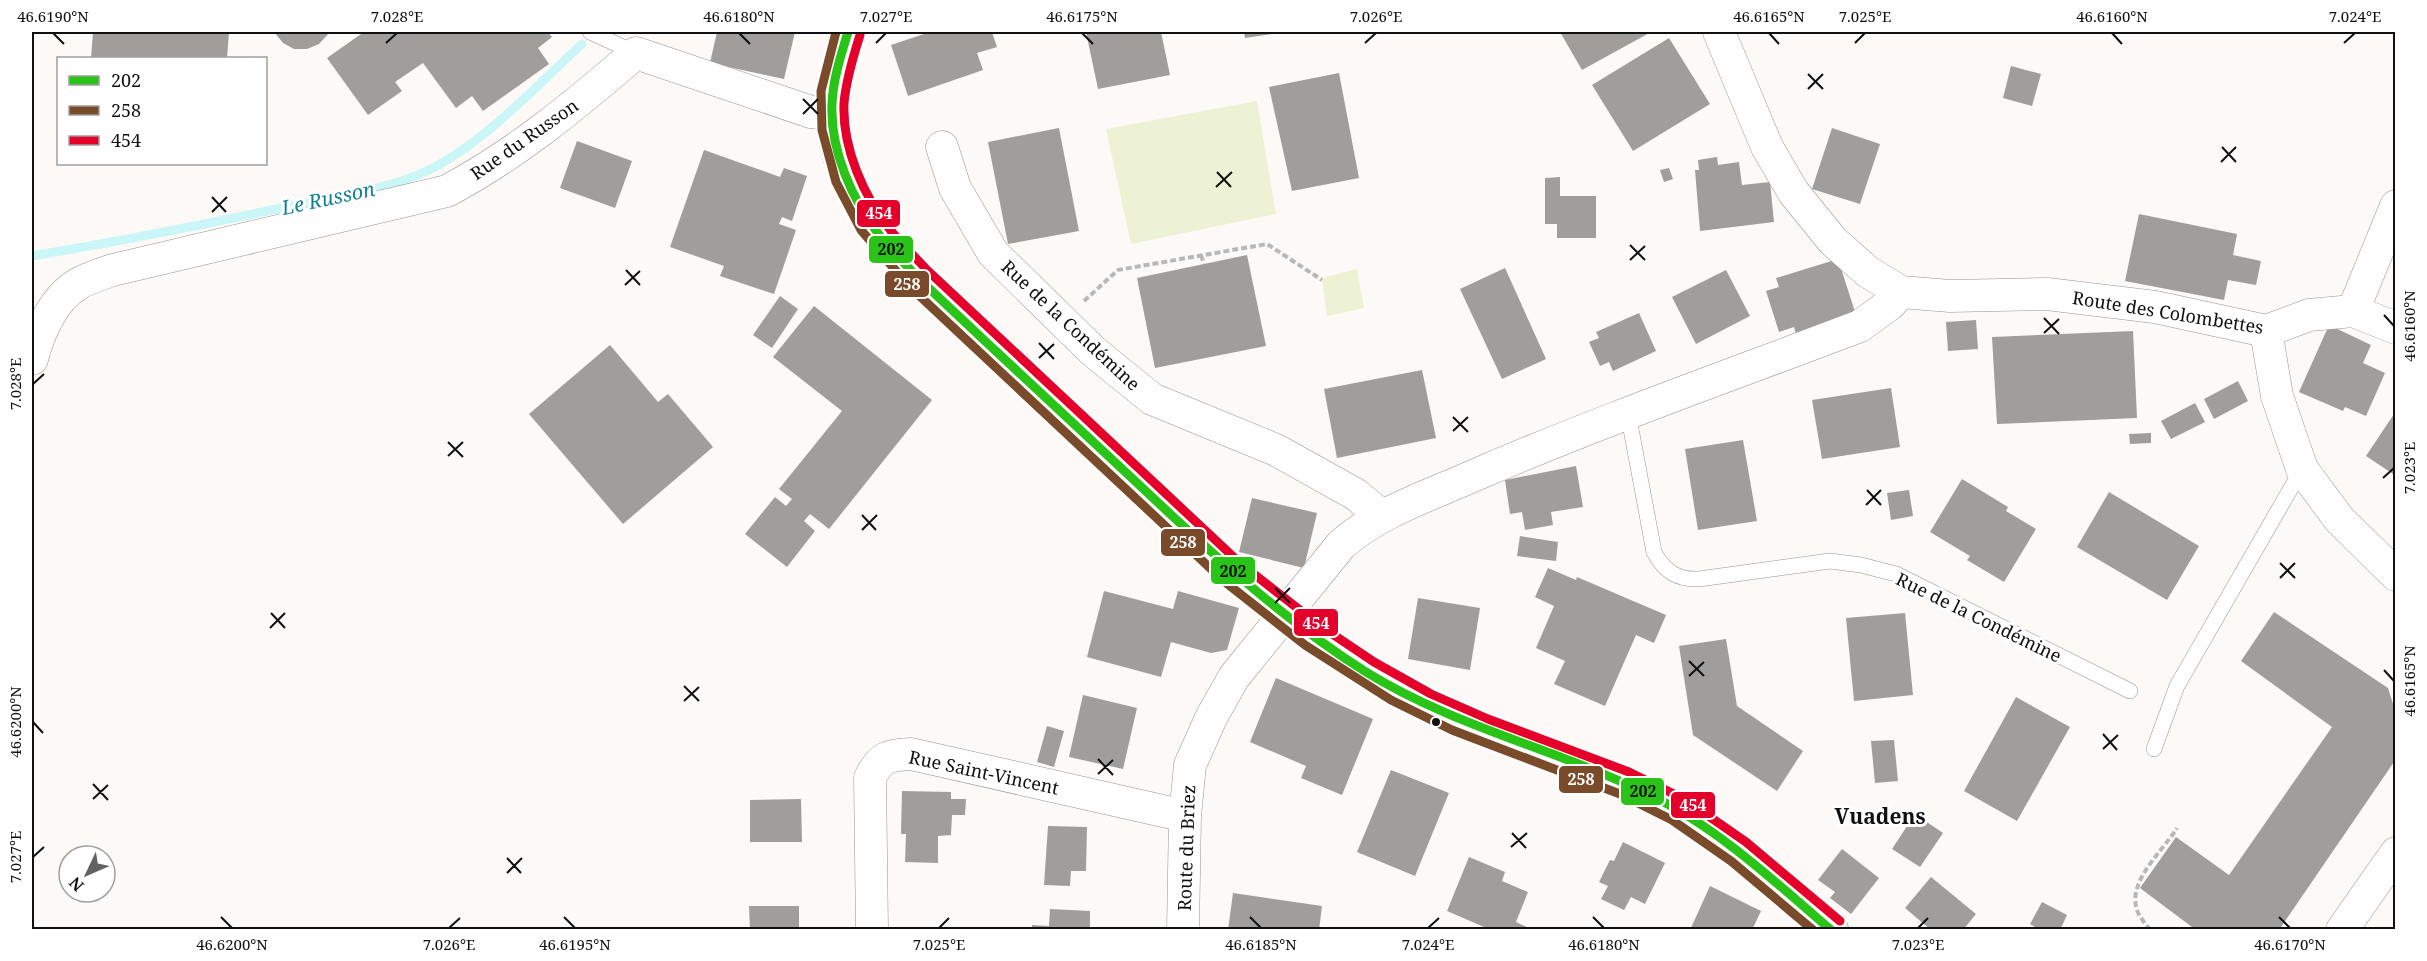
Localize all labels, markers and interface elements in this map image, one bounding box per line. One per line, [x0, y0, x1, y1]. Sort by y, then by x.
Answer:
text: 46.6190°N [17, 6, 89, 26]
text: 7.028°E [371, 6, 423, 26]
text: 46.6180°N [703, 6, 775, 26]
text: 7.027°E [860, 6, 912, 26]
text: 46.6175°N [1046, 6, 1118, 26]
text: 7.026°E [1350, 6, 1402, 26]
text: 46.6165°N [1733, 6, 1805, 26]
text: 7.025°E [1839, 6, 1891, 26]
text: 46.6160°N [2076, 6, 2148, 26]
text: 7.024°E [2329, 6, 2381, 26]
legend [57, 57, 267, 165]
text: 202 [111, 68, 141, 92]
street label: Rue du Russon [465, 93, 583, 185]
text: 258 [111, 98, 141, 122]
text: 454 [111, 128, 141, 152]
water label: Le Russon [278, 175, 377, 221]
line badge: 454 [856, 199, 901, 228]
text: 454 [865, 202, 893, 224]
line badge: 202 [868, 235, 914, 264]
text: 202 [877, 238, 905, 260]
street label: Rue de la Condémine [997, 254, 1145, 396]
line badge: 258 [884, 270, 930, 298]
text: 258 [893, 273, 921, 295]
street label: Route des Colombettes [2071, 285, 2265, 339]
text: 46.6160°N [2399, 290, 2419, 362]
text: 7.028°E [5, 358, 25, 410]
text: 7.023°E [2399, 442, 2419, 494]
line badge: 258 [1160, 528, 1206, 557]
text: 258 [1169, 531, 1197, 553]
line badge: 202 [1210, 556, 1256, 585]
text: 202 [1219, 560, 1247, 582]
street label: Rue de la Condémine [1892, 567, 2066, 667]
line badge: 454 [1293, 608, 1339, 637]
text: 454 [1302, 612, 1330, 634]
text: 46.6165°N [2399, 645, 2419, 717]
text: 46.6200°N [5, 686, 25, 758]
unlabelled marker [1430, 716, 1442, 728]
street label: Rue Saint-Vincent [907, 744, 1061, 800]
line badge: 258 [1558, 765, 1604, 794]
text: 258 [1567, 768, 1595, 790]
line badge: 202 [1620, 777, 1665, 806]
text: 202 [1629, 780, 1657, 802]
street label: Route du Briez [1172, 784, 1200, 912]
line badge: 454 [1670, 791, 1716, 819]
text: 454 [1679, 794, 1707, 816]
district label: Vuadens [1834, 802, 1926, 830]
text: 7.027°E [5, 831, 25, 883]
north arrow [57, 844, 117, 904]
text: N [64, 872, 89, 897]
text: 46.6200°N [196, 934, 268, 954]
text: 7.026°E [423, 934, 475, 954]
text: 46.6195°N [539, 934, 611, 954]
text: 7.025°E [913, 934, 965, 954]
text: 46.6185°N [1225, 934, 1297, 954]
text: 7.024°E [1402, 934, 1454, 954]
text: 46.6180°N [1568, 934, 1640, 954]
text: 7.023°E [1892, 934, 1944, 954]
text: 46.6170°N [2254, 934, 2326, 954]

